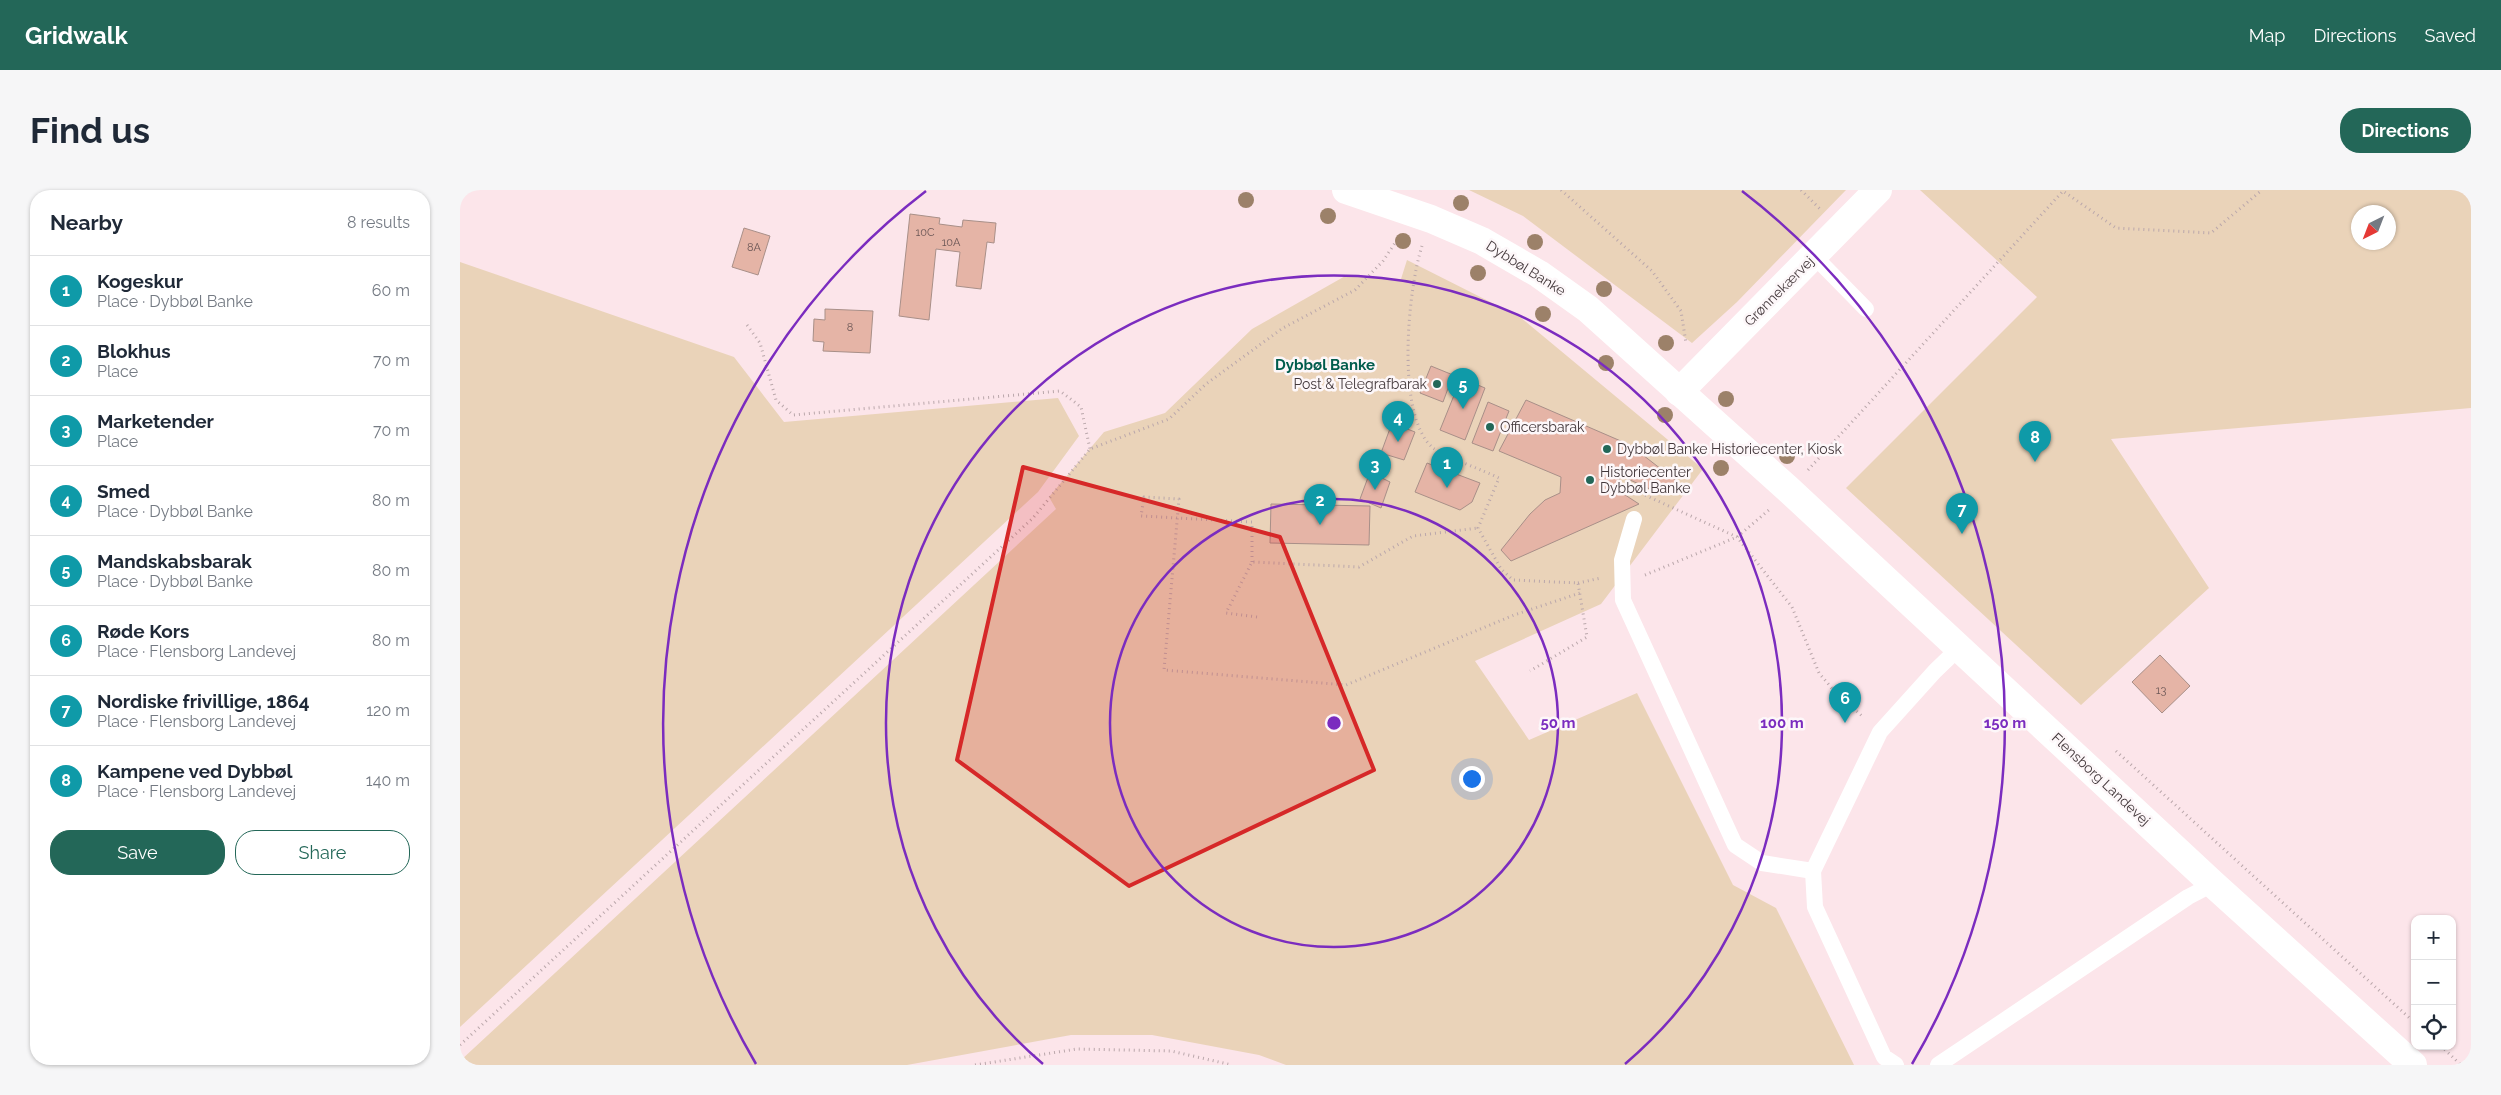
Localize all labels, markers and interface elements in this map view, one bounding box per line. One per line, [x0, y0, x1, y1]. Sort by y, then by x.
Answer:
text: Gridwalk [25, 21, 128, 50]
text: Map [2249, 25, 2285, 46]
text: Directions [2313, 25, 2397, 46]
text: Saved [2425, 25, 2476, 46]
button: Directions [2340, 108, 2471, 153]
text: Find us [30, 110, 150, 151]
north arrow [2351, 205, 2396, 250]
text: Nearby [50, 210, 123, 235]
text: 8 results [347, 213, 410, 232]
house number: 10C [916, 226, 935, 239]
house number: 10A [942, 236, 961, 249]
street label: Dybbøl Banke [1483, 237, 1569, 299]
house number: 8A [747, 241, 761, 254]
street label: Grønnekærvej [1741, 253, 1817, 329]
text: Kogeskur [97, 270, 183, 292]
text: 1 [62, 281, 70, 300]
text: 60 m [372, 281, 410, 300]
text: Place · Dybbøl Banke [97, 292, 253, 311]
house number: 8 [847, 321, 853, 334]
text: Blokhus [97, 340, 171, 362]
text: 2 [61, 351, 71, 370]
text: 70 m [373, 351, 410, 370]
district label: Dybbøl Banke [1275, 356, 1375, 374]
text: Place [97, 362, 138, 381]
pin: 5 [1447, 368, 1479, 409]
place label: Post & Telegrafbarak [1293, 376, 1428, 392]
marker: Post & Telegrafbarak [1431, 378, 1443, 390]
pin: 4 [1382, 401, 1414, 442]
text: Marketender [97, 410, 214, 432]
place label: Officersbarak [1500, 419, 1585, 435]
text: 3 [62, 421, 70, 440]
text: 70 m [373, 421, 410, 440]
marker: Officersbarak [1484, 421, 1496, 433]
pin: 8 [2019, 421, 2051, 462]
text: Place [97, 432, 138, 451]
place label: Dybbøl Banke Historiecenter, Kiosk [1617, 441, 1842, 457]
marker: Dybbøl Banke Historiecenter, Kiosk [1601, 443, 1613, 455]
pin: 1 [1431, 447, 1463, 488]
pin: 3 [1359, 449, 1391, 490]
place label: Historiecenter Dybbøl Banke [1600, 464, 1691, 496]
marker: Historiecenter Dybbøl Banke [1584, 474, 1596, 486]
text: Smed [97, 480, 150, 502]
pin: 2 [1304, 484, 1336, 525]
text: 4 [61, 491, 71, 510]
text: 80 m [372, 491, 410, 510]
pin: 7 [1946, 493, 1978, 534]
text: Place · Dybbøl Banke [97, 502, 253, 521]
text: Mandskabsbarak [97, 550, 252, 572]
text: 5 [62, 561, 70, 580]
text: 80 m [372, 561, 410, 580]
text: Place · Dybbøl Banke [97, 572, 253, 591]
text: Røde Kors [97, 620, 189, 642]
text: 6 [61, 631, 71, 650]
text: 80 m [372, 631, 410, 650]
text: Place · Flensborg Landevej [97, 642, 296, 661]
pin: 6 [1829, 682, 1861, 723]
house number: 13 [2156, 684, 2166, 697]
text: Nordiske frivillige, 1864 [97, 690, 310, 712]
text: 7 [62, 701, 70, 720]
text: 120 m [366, 701, 410, 720]
text: Place · Flensborg Landevej [97, 712, 296, 731]
centre of rings [1325, 714, 1343, 732]
text: 50 m [1540, 714, 1576, 732]
text: 100 m [1760, 714, 1804, 732]
text: 150 m [1984, 714, 2026, 732]
street label: Flensborg Landevej [2049, 729, 2153, 829]
text: Kampene ved Dybbøl [97, 760, 293, 782]
your location [1459, 766, 1485, 792]
text: 8 [61, 771, 71, 790]
text: 140 m [366, 771, 410, 790]
text: Place · Flensborg Landevej [97, 782, 296, 801]
button: Save [50, 830, 225, 875]
button: Share [235, 830, 410, 875]
map controls [2411, 915, 2456, 1050]
button: + [2411, 915, 2456, 960]
button: − [2411, 960, 2456, 1005]
button: locate [2411, 1005, 2456, 1050]

